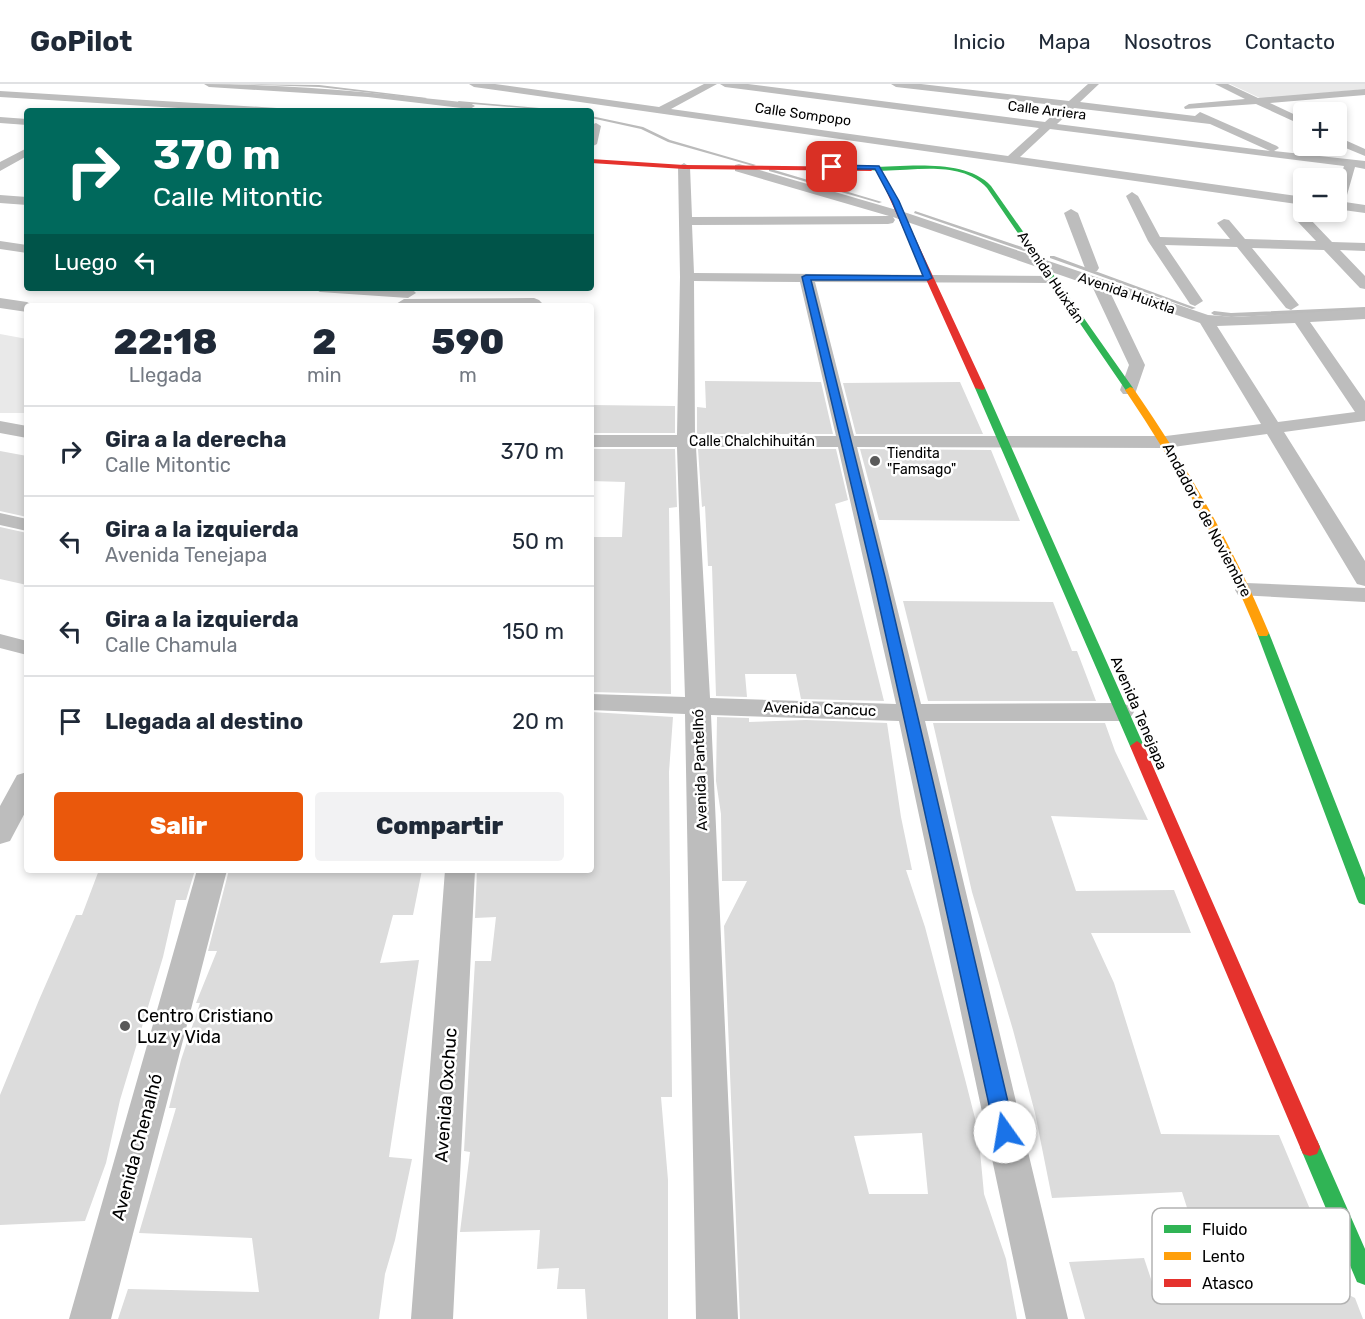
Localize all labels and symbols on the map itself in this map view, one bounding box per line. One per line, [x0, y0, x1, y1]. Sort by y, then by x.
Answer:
street label: Calle Arriera [1007, 97, 1087, 124]
street label: Calle Sompopo [754, 99, 852, 130]
pin [806, 141, 857, 192]
street label: Avenida Huixtán [1014, 228, 1087, 326]
street label: Avenida Huixtla [1076, 269, 1178, 318]
street label: Calle Chalchihuitán [689, 433, 815, 450]
street label: Andador 6 de Noviembre [1159, 440, 1255, 600]
place label: Tiendita "Famsago" [887, 445, 956, 478]
marker: Tiendita "Famsago" [868, 454, 882, 468]
street label: Avenida Tenejapa [1107, 653, 1171, 773]
street label: Avenida Cancuc [763, 698, 877, 720]
street label: Avenida Pantelhó [689, 709, 711, 831]
place label: Centro Cristiano Luz y Vida [137, 1005, 273, 1048]
marker: Centro Cristiano Luz y Vida [118, 1019, 132, 1033]
street label: Avenida Oxchuc [430, 1027, 462, 1163]
street label: Avenida Chenalhó [107, 1071, 167, 1223]
position arrow [973, 1100, 1037, 1164]
legend [1152, 1208, 1350, 1304]
text: Fluido [1202, 1220, 1247, 1239]
text: Lento [1202, 1247, 1245, 1266]
text: Atasco [1202, 1274, 1254, 1293]

